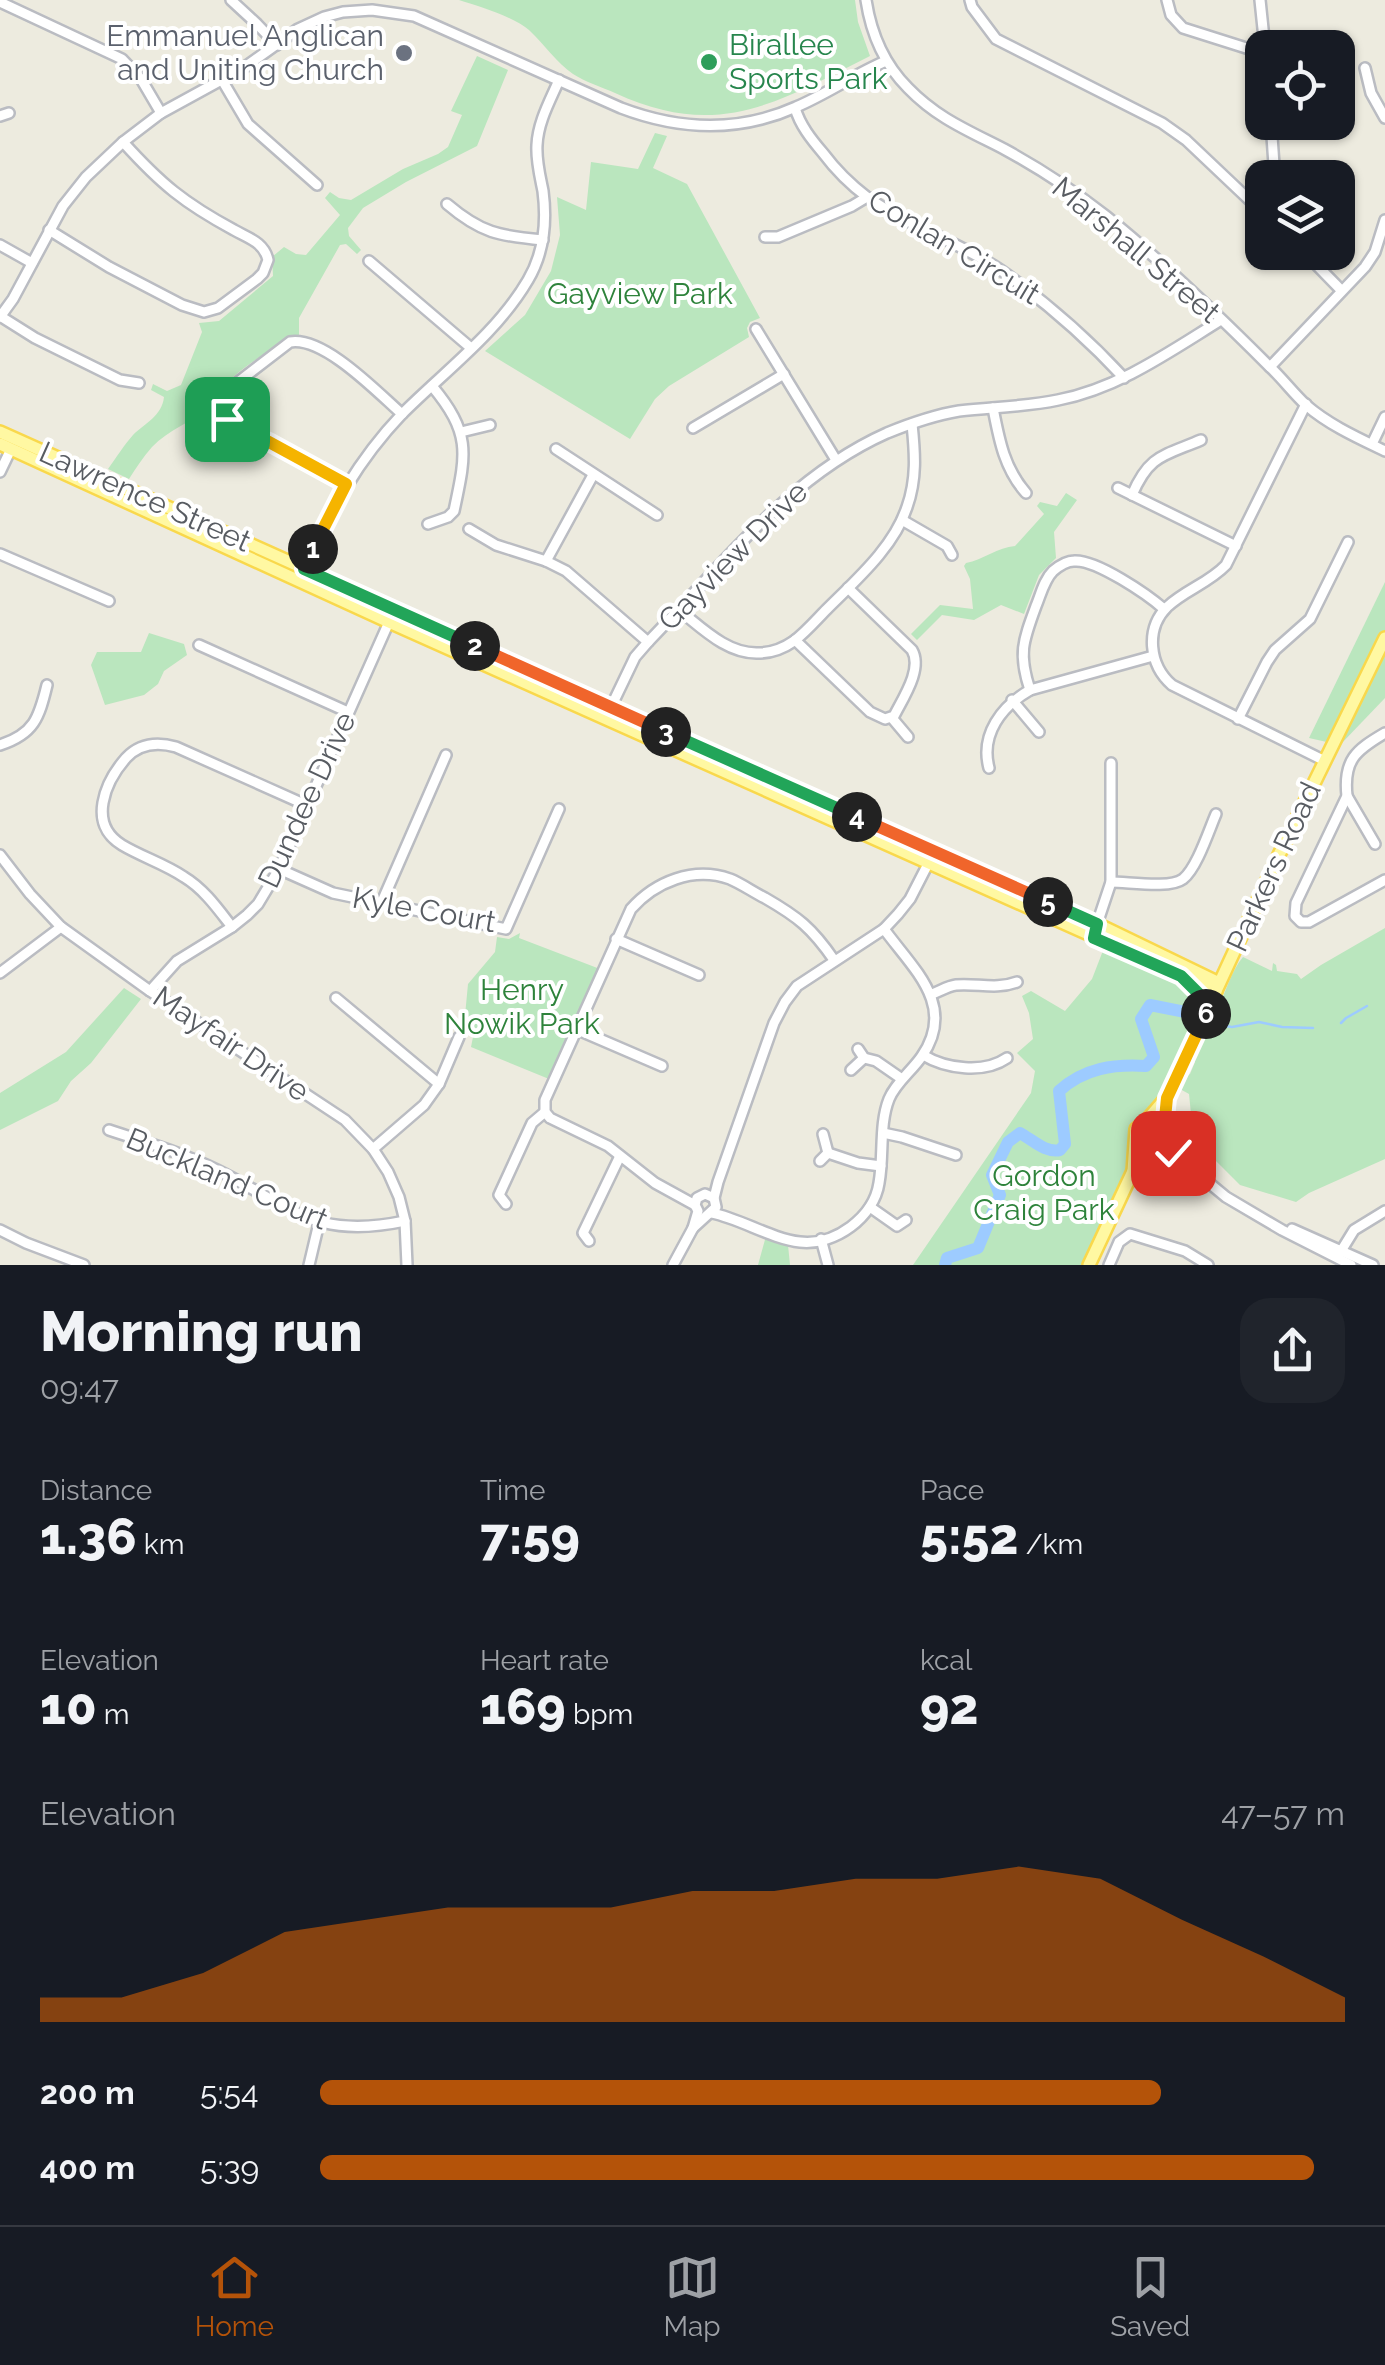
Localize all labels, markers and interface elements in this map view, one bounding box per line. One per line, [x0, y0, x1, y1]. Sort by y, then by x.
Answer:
place label: Emmanuel Anglican and Uniting Church [106, 18, 384, 87]
place label: Birallee Sports Park [729, 27, 888, 96]
map controls [1245, 30, 1355, 270]
button: locate [1245, 30, 1355, 140]
marker: Emmanuel Anglican and Uniting Church [393, 42, 415, 64]
marker: Birallee Sports Park [698, 51, 720, 73]
button: layers [1245, 160, 1355, 270]
street label: Marshall Street [1046, 169, 1227, 330]
street label: Conlan Circuit [862, 182, 1046, 311]
park label: Gayview Park [547, 276, 733, 311]
pin [185, 377, 270, 462]
icon: arrive [200, 392, 255, 447]
street label: Lawrence Street [34, 434, 256, 559]
street label: Gayview Drive [651, 474, 814, 637]
pin: 1 [288, 524, 338, 574]
text: 1 [306, 532, 320, 565]
pin: 2 [450, 621, 500, 671]
text: 2 [467, 629, 483, 662]
street label: Dundee Drive [251, 706, 363, 893]
pin: 3 [641, 707, 691, 757]
text: 3 [658, 715, 674, 748]
street label: Parkers Road [1219, 777, 1328, 957]
pin: 4 [832, 792, 882, 842]
text: 4 [849, 800, 865, 833]
pin: 5 [1023, 877, 1073, 927]
street label: Kyle Court [350, 880, 498, 939]
text: 5 [1040, 885, 1056, 918]
park label: Henry Nowik Park [444, 972, 600, 1041]
street label: Mayfair Drive [147, 979, 316, 1108]
pin: 6 [1181, 989, 1231, 1039]
text: 6 [1198, 997, 1215, 1030]
pin [1131, 1111, 1216, 1196]
street label: Buckland Court [121, 1120, 333, 1237]
icon: check [1146, 1126, 1201, 1181]
park label: Gordon Craig Park [973, 1158, 1115, 1227]
button: share [1240, 1298, 1345, 1403]
text: Morning run [40, 1299, 363, 1364]
text: 09:47 [40, 1369, 119, 1406]
text: Distance [40, 1474, 152, 1507]
text: Time [480, 1474, 545, 1507]
text: Pace [920, 1474, 984, 1507]
text: 1.36 [40, 1507, 137, 1566]
text: 7:59 [480, 1507, 580, 1566]
text: 5:52 [920, 1507, 1019, 1566]
text: km [137, 1528, 184, 1561]
text: /km [1019, 1528, 1083, 1561]
text: Elevation [40, 1644, 159, 1677]
text: Heart rate [480, 1644, 609, 1677]
text: kcal [920, 1644, 972, 1677]
text: 10 [40, 1677, 97, 1736]
text: 169 [480, 1677, 566, 1736]
text: 92 [920, 1677, 978, 1736]
text: m [97, 1698, 129, 1731]
text: bpm [566, 1698, 633, 1731]
text: Elevation [40, 1795, 176, 1832]
text: 47–57 m [1221, 1795, 1345, 1832]
text: 200 m [40, 2074, 135, 2111]
text: 5:54 [200, 2074, 258, 2111]
text: 400 m [40, 2149, 135, 2186]
text: 5:39 [200, 2149, 259, 2186]
tab: Home [195, 2250, 274, 2343]
tab: Map [664, 2250, 721, 2343]
tab: Saved [1110, 2250, 1190, 2343]

